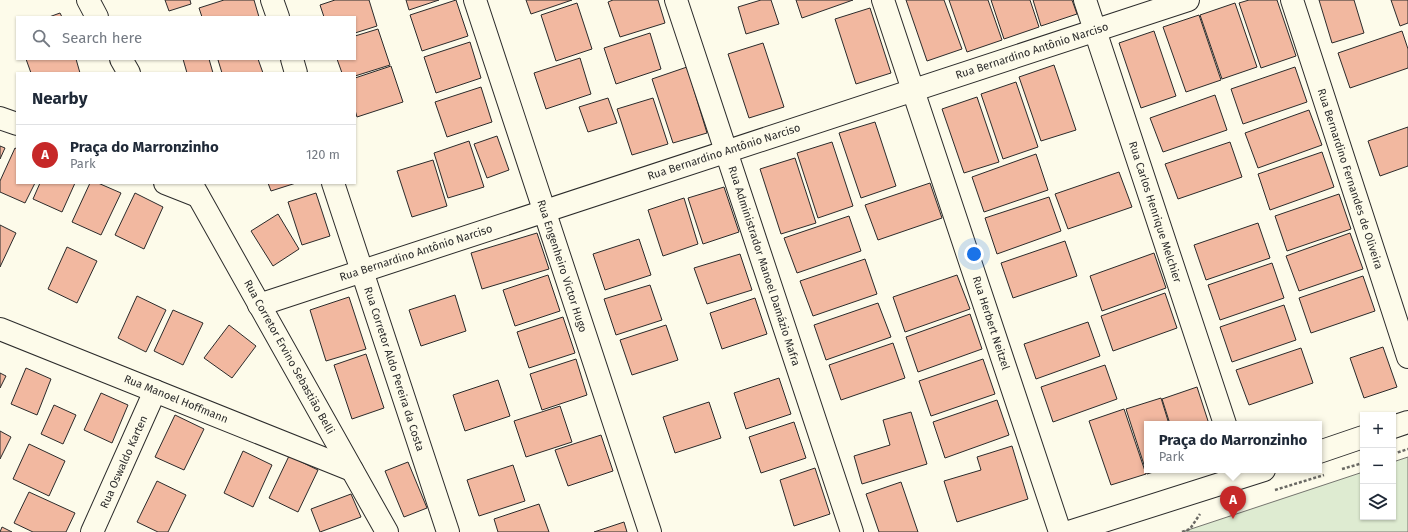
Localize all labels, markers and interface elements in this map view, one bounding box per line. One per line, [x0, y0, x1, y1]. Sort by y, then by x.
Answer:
search box [16, 16, 356, 60]
street label: Rua Bernardino Antônio Narciso [954, 20, 1110, 82]
icon: search [30, 27, 52, 49]
text: Search here [62, 29, 142, 47]
street label: Rua Bernardino Fernandes de Oliveira [1315, 87, 1385, 271]
text: Nearby [32, 88, 87, 109]
street label: Rua Bernardino Antônio Narciso [646, 121, 802, 183]
text: Praça do Marronzinho [70, 138, 219, 156]
street label: Rua Carlos Henrique Melchier [1126, 140, 1184, 285]
text: A [41, 147, 49, 162]
text: 120 m [306, 147, 340, 162]
text: Park [70, 156, 96, 171]
street label: Rua Administrador Manoel Damázio Mafra [725, 164, 803, 368]
street label: Rua Engenheiro Victor Hugo [534, 198, 590, 334]
street label: Rua Bernardino Antônio Narciso [338, 222, 494, 284]
your location [964, 244, 984, 264]
street label: Rua Herbert Neitzel [970, 274, 1012, 372]
street label: Rua Corretor Ervino Sebastião Belli [241, 278, 337, 436]
street label: Rua Corretor Aldo Pereira da Costa [361, 285, 427, 453]
street label: Rua Manoel Hoffmann [122, 372, 230, 426]
map controls [1360, 412, 1396, 520]
button: + [1360, 412, 1396, 448]
street label: Rua Oswaldo Karten [98, 414, 150, 510]
popup [1144, 421, 1322, 473]
text: Praça do Marronzinho [1159, 431, 1307, 449]
button: − [1360, 448, 1396, 484]
text: Park [1159, 449, 1184, 464]
button: layers [1360, 484, 1396, 520]
pin: A [1220, 486, 1246, 519]

